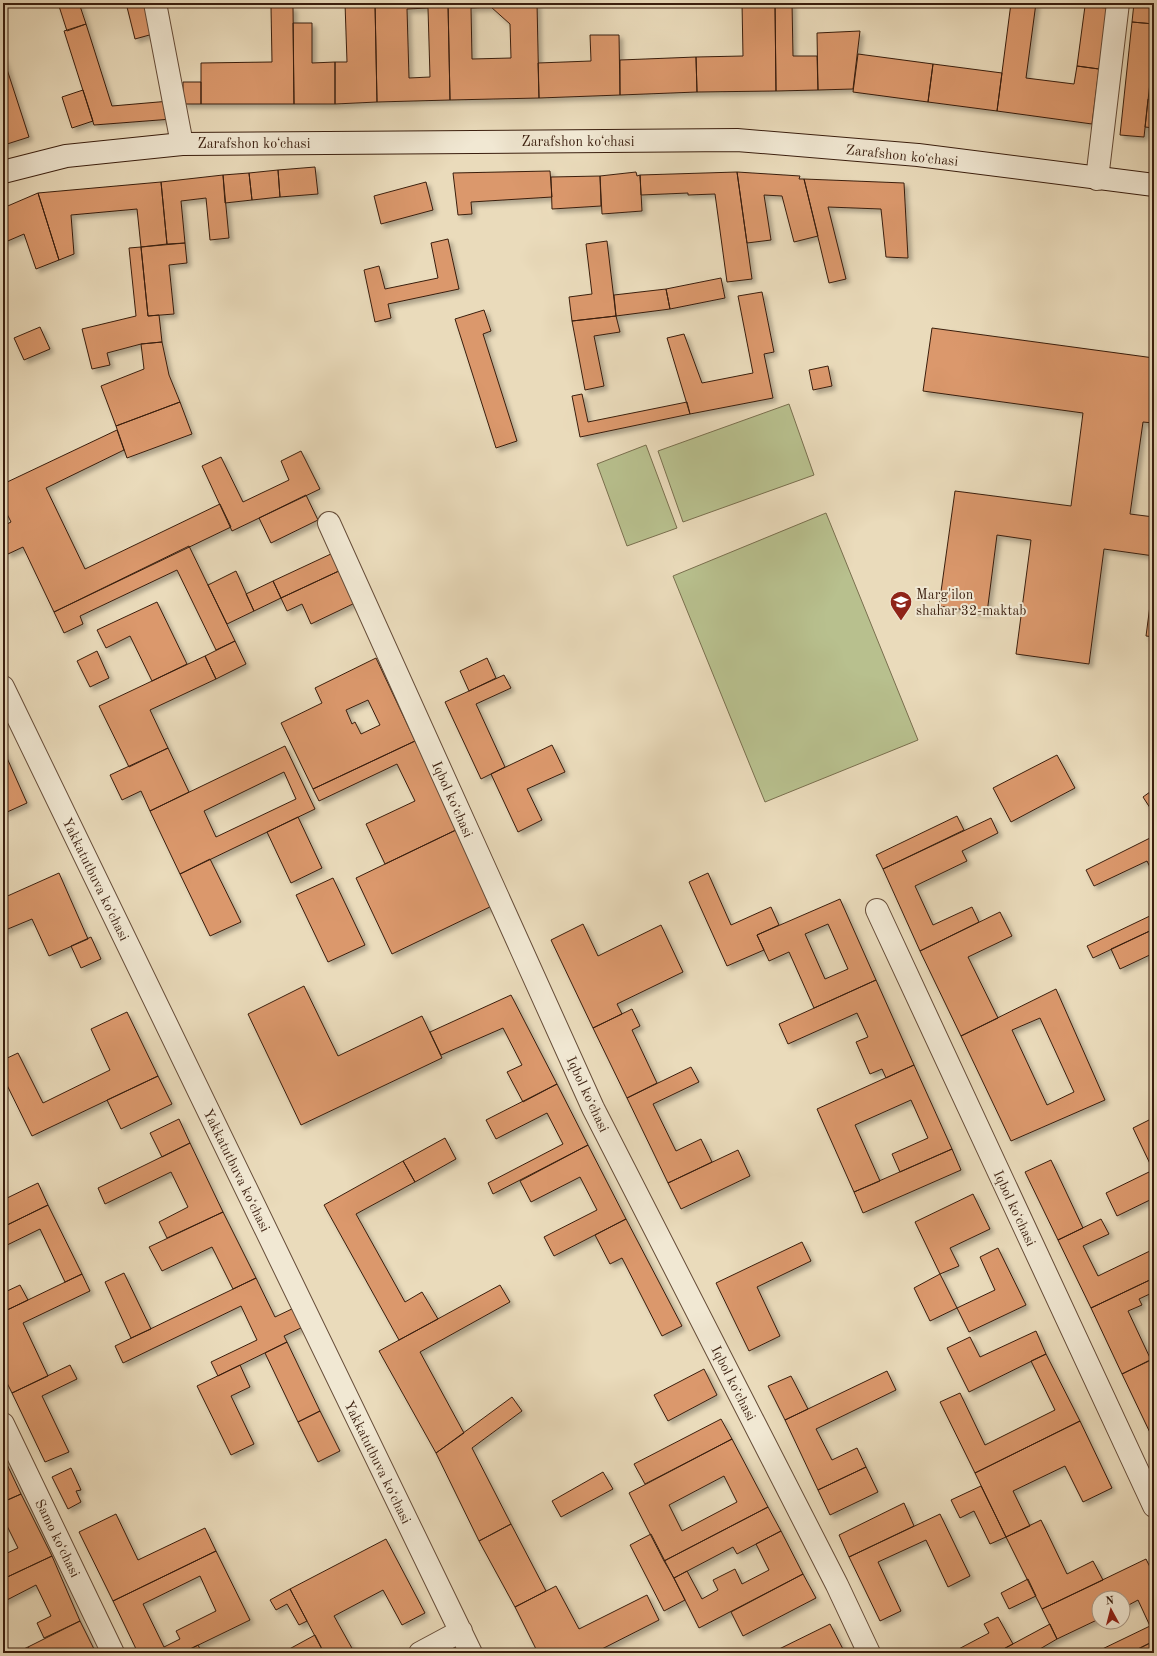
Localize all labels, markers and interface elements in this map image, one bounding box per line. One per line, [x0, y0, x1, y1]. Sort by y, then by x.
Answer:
street label: Zarafshon koʻchasi [522, 134, 635, 149]
street label: Zarafshon koʻchasi [198, 136, 311, 151]
street label: Zarafshon koʻchasi [845, 142, 959, 169]
place label: Marg'ilon shahar 32-maktab [916, 588, 1027, 618]
school or university icon: Marg'ilon shahar 32-maktab [888, 589, 914, 622]
street label: Iqbol koʻchasi [429, 759, 476, 840]
street label: Yakkatutbuva koʻchasi [59, 815, 132, 943]
street label: Iqbol koʻchasi [563, 1054, 612, 1135]
street label: Yakkatutbuva koʻchasi [200, 1106, 273, 1234]
street label: Iqbol koʻchasi [990, 1168, 1039, 1249]
street label: Iqbol koʻchasi [708, 1343, 759, 1423]
street label: Yakkatutbuva koʻchasi [341, 1398, 414, 1526]
street label: Samo koʻchasi [32, 1497, 83, 1580]
north arrow [1091, 1590, 1131, 1630]
text: N [1105, 1596, 1115, 1608]

